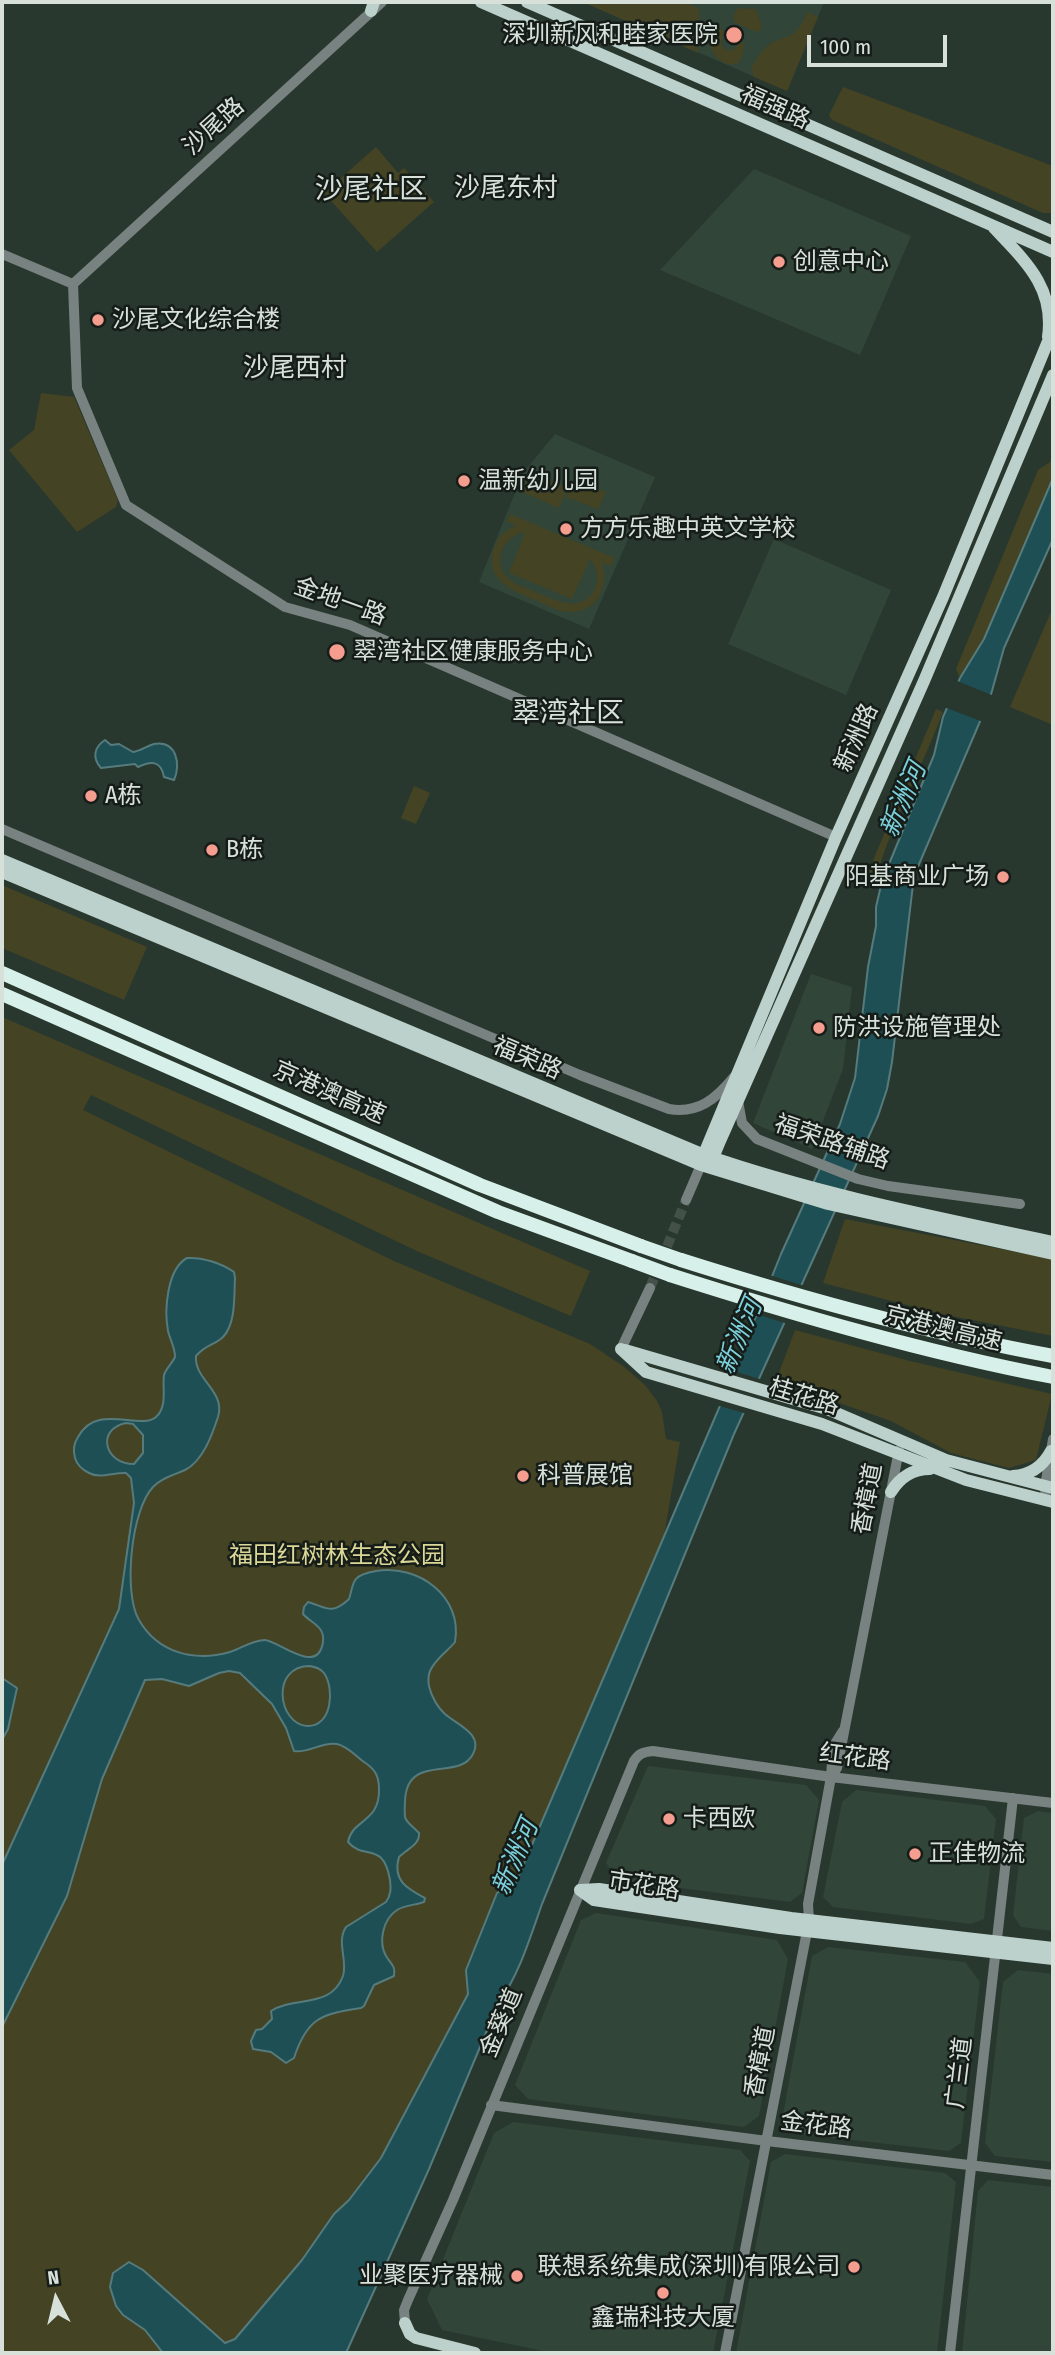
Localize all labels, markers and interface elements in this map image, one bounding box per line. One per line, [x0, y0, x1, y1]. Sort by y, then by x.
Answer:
place label: 深圳新风和睦家医院 [502, 21, 718, 49]
scale bar [810, 21, 950, 65]
marker: 深圳新风和睦家医院 [724, 25, 744, 45]
text: 100 m [820, 34, 871, 60]
street label: 福强路 [736, 80, 814, 136]
street label: 沙尾路 [178, 92, 250, 162]
district label: 沙尾社区 [315, 173, 427, 207]
district label: 沙尾东村 [454, 173, 558, 205]
place label: 创意中心 [793, 248, 889, 276]
marker: 创意中心 [771, 254, 787, 270]
place label: 沙尾文化综合楼 [112, 306, 280, 334]
marker: 沙尾文化综合楼 [90, 312, 106, 328]
district label: 沙尾西村 [243, 353, 347, 385]
place label: 温新幼儿园 [478, 467, 598, 495]
marker: 温新幼儿园 [456, 473, 472, 489]
place label: 方方乐趣中英文学校 [580, 515, 796, 543]
marker: 方方乐趣中英文学校 [558, 521, 574, 537]
street label: 金地一路 [290, 572, 390, 632]
place label: 翠湾社区健康服务中心 [353, 638, 593, 666]
marker: 翠湾社区健康服务中心 [327, 642, 347, 662]
district label: 翠湾社区 [512, 697, 624, 731]
street label: 新洲路 [829, 699, 885, 777]
water label: 新洲河 [874, 758, 934, 842]
place label: A栋 [105, 782, 142, 810]
marker: A栋 [83, 788, 99, 804]
place label: B栋 [226, 836, 263, 864]
marker: B栋 [204, 842, 220, 858]
place label: 阳基商业广场 [845, 863, 989, 891]
marker: 阳基商业广场 [995, 869, 1011, 885]
place label: 防洪设施管理处 [833, 1014, 1001, 1042]
marker: 防洪设施管理处 [811, 1020, 827, 1036]
street label: 福荣路 [488, 1032, 566, 1086]
street label: 京港澳高速 [268, 1055, 390, 1131]
street label: 福荣路辅路 [771, 1110, 893, 1176]
water label: 新洲河 [710, 1295, 770, 1379]
street label: 京港澳高速 [881, 1301, 1005, 1357]
street label: 桂花路 [765, 1373, 843, 1421]
street label: 香樟道 [847, 1461, 889, 1537]
place label: 科普展馆 [537, 1462, 633, 1490]
marker: 科普展馆 [515, 1468, 531, 1484]
park label: 福田红树林生态公园 [229, 1542, 445, 1570]
street label: 红花路 [818, 1739, 892, 1777]
place label: 卡西欧 [683, 1805, 755, 1833]
marker: 卡西欧 [661, 1811, 677, 1827]
water label: 新洲河 [486, 1816, 546, 1900]
place label: 正佳物流 [929, 1840, 1025, 1868]
marker: 正佳物流 [907, 1846, 923, 1862]
street label: 市花路 [606, 1866, 682, 1906]
street label: 金葵道 [475, 1984, 529, 2062]
street label: 香樟道 [740, 2024, 782, 2100]
street label: 广兰道 [941, 2036, 979, 2110]
street label: 金花路 [779, 2107, 853, 2145]
place label: 联想系统集成(深圳)有限公司 [538, 2253, 840, 2281]
marker: 联想系统集成(深圳)有限公司 [846, 2259, 862, 2275]
place label: 业聚医疗器械 [359, 2262, 503, 2290]
north arrow [21, 2264, 91, 2334]
text: N [46, 2266, 60, 2290]
marker: 业聚医疗器械 [509, 2268, 525, 2284]
marker: 鑫瑞科技大厦 [655, 2285, 671, 2301]
place label: 鑫瑞科技大厦 [591, 2304, 735, 2332]

